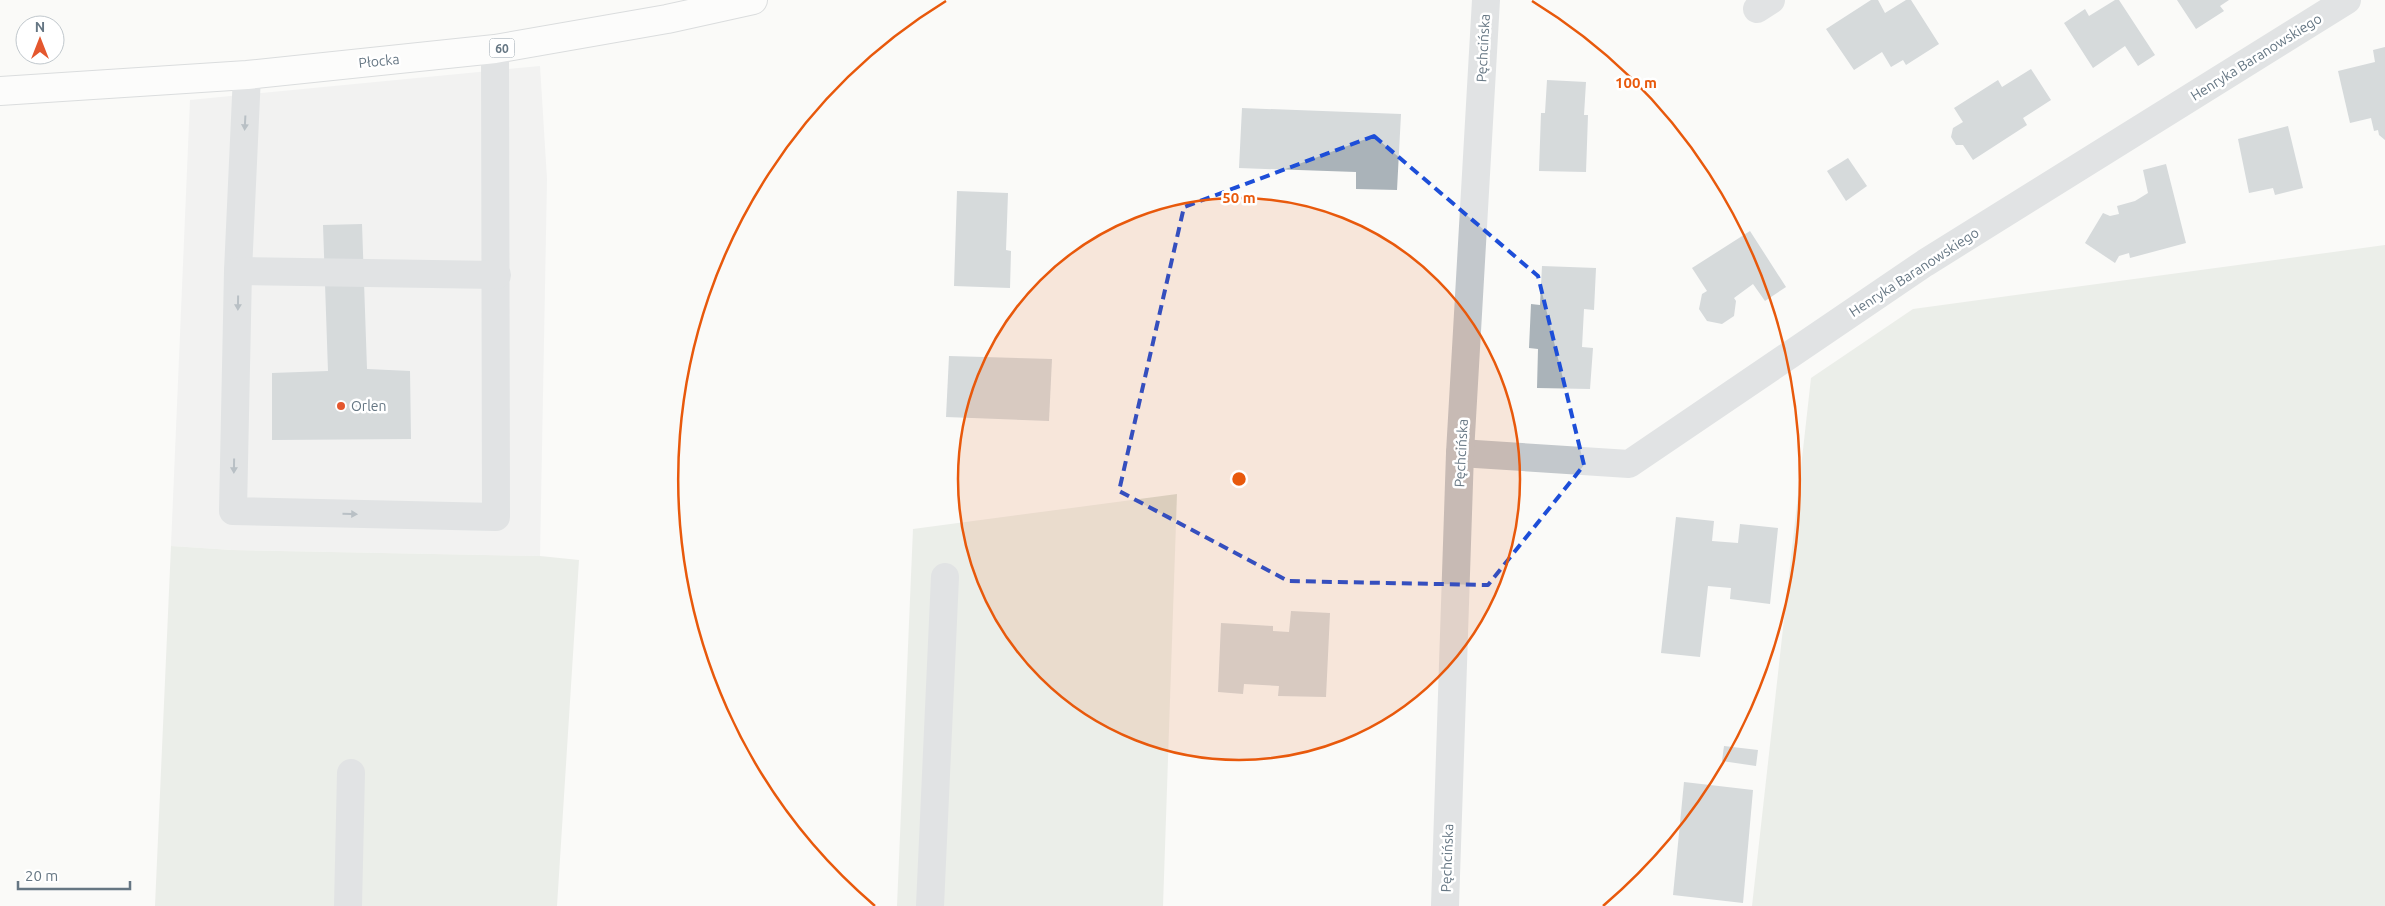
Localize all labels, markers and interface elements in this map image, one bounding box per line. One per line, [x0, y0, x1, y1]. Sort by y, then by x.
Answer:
street label: Henryka Baranowskiego [2188, 10, 2324, 104]
street label: Pęchcińska [1473, 13, 1493, 83]
north arrow [15, 15, 65, 65]
text: N [35, 19, 45, 35]
road number: 60 [490, 38, 514, 58]
street label: Płocka [358, 51, 400, 71]
text: 100 m [1615, 74, 1657, 91]
one-way arrow [241, 116, 249, 132]
text: 50 m [1222, 189, 1256, 206]
street label: Henryka Baranowskiego [1846, 224, 1982, 320]
one-way arrow [233, 295, 241, 311]
place label: Orlen [351, 398, 387, 414]
marker: Orlen [335, 400, 347, 412]
street label: Pęchcińska [1451, 418, 1471, 488]
one-way arrow [230, 458, 238, 474]
centre of rings [1230, 470, 1248, 488]
one-way arrow [342, 510, 358, 518]
street label: Pęchcińska [1438, 823, 1456, 893]
scale bar [18, 858, 130, 890]
text: 20 m [25, 867, 58, 884]

